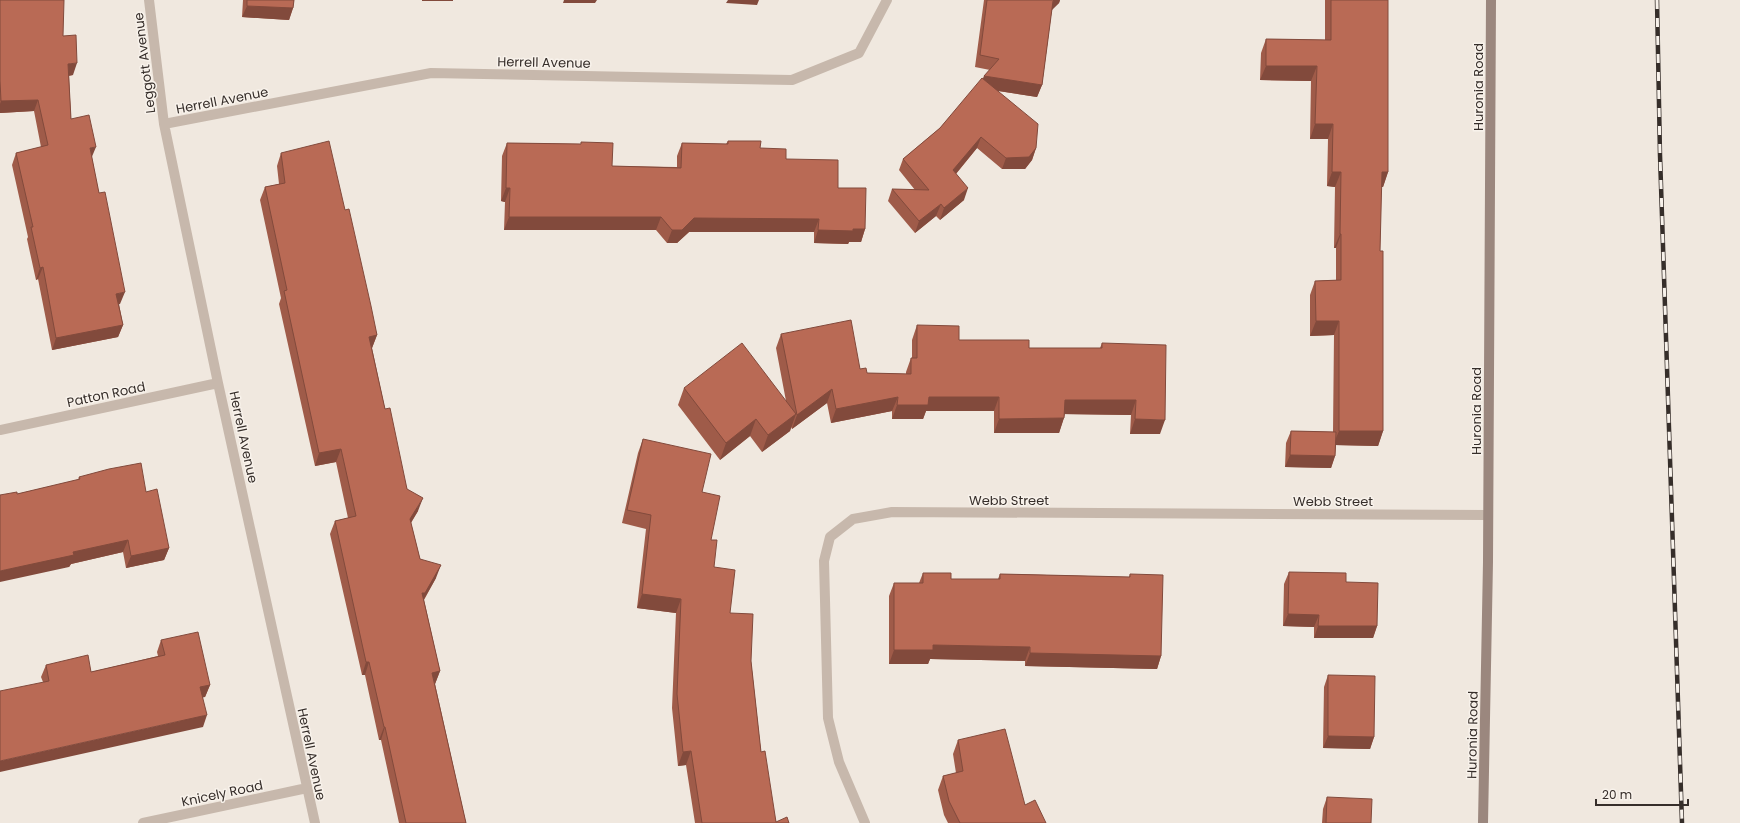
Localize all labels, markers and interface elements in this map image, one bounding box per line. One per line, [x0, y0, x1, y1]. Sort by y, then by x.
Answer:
street label: Leggott Avenue [129, 11, 160, 114]
street label: Huronia Road [1469, 43, 1488, 131]
street label: Herrell Avenue [497, 52, 591, 73]
street label: Herrell Avenue [174, 82, 270, 119]
street label: Huronia Road [1467, 367, 1486, 455]
street label: Patton Road [65, 377, 147, 412]
street label: Herrell Avenue [224, 389, 263, 485]
street label: Webb Street [969, 491, 1049, 510]
street label: Webb Street [1293, 492, 1373, 511]
street label: Huronia Road [1462, 691, 1483, 779]
street label: Herrell Avenue [292, 706, 331, 802]
street label: Knicely Road [180, 776, 265, 811]
scale bar [1596, 781, 1688, 807]
text: 20 m [1602, 786, 1632, 803]

